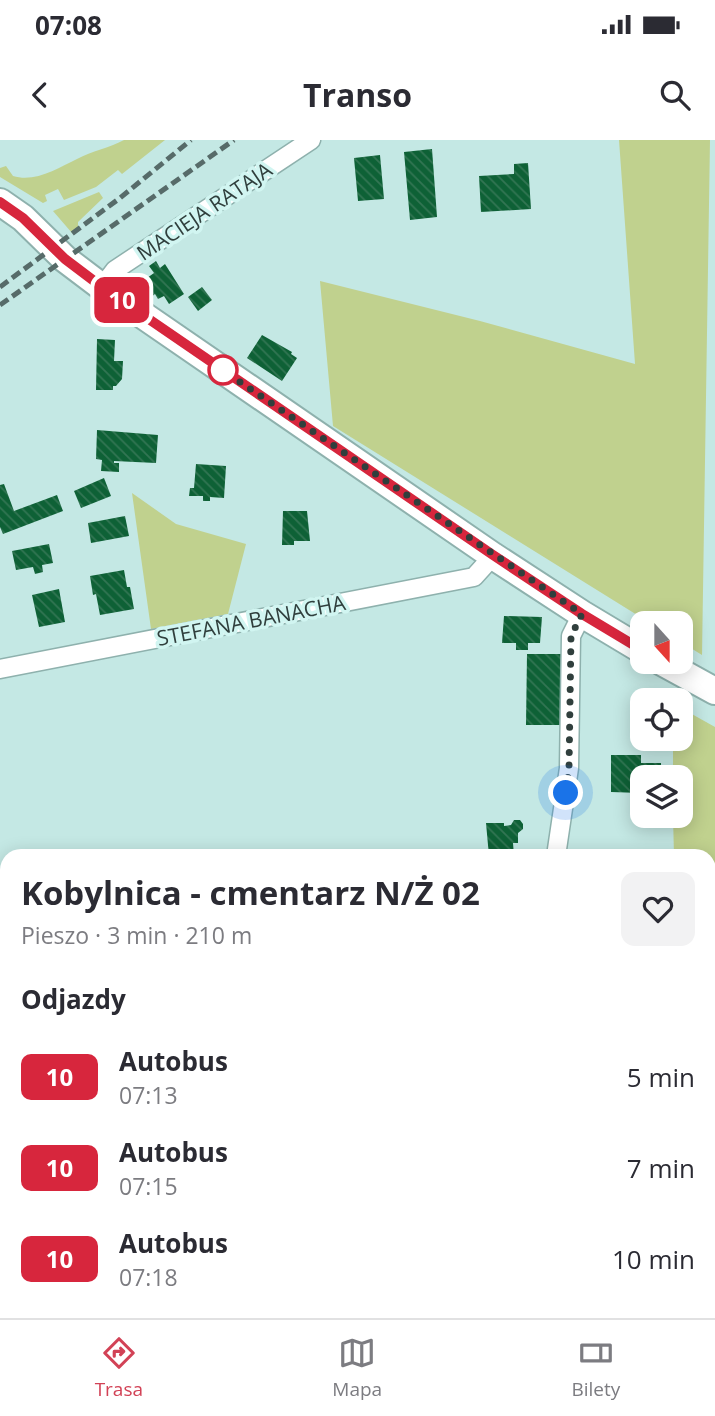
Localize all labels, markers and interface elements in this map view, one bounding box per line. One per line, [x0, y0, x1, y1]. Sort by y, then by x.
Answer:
text: 07:08 [35, 7, 102, 43]
text: Transo [303, 73, 412, 116]
icon: back [21, 76, 59, 114]
icon: search [656, 76, 694, 114]
street label: MACIEJA RATAJA [131, 155, 278, 267]
line badge: 10 [90, 277, 154, 323]
text: 10 [108, 283, 136, 316]
unlabelled marker [208, 355, 238, 385]
street label: STEFANA BANACHA [154, 588, 348, 652]
north arrow [630, 611, 693, 674]
map controls [630, 611, 693, 828]
button: locate [630, 688, 693, 751]
button: layers [630, 765, 693, 828]
your location [548, 775, 583, 810]
text: Kobylnica - cmentarz N/Ż 02 [21, 870, 480, 915]
button: heart [621, 872, 695, 946]
text: Pieszo · 3 min · 210 m [21, 919, 252, 951]
text: Odjazdy [21, 981, 126, 1017]
text: Autobus [119, 1043, 228, 1079]
text: 5 min [627, 1059, 695, 1095]
text: 10 [46, 1060, 73, 1093]
text: 07:13 [119, 1079, 178, 1111]
text: Autobus [119, 1134, 228, 1170]
text: 7 min [627, 1150, 695, 1186]
text: 10 [46, 1151, 73, 1184]
text: 07:15 [119, 1170, 178, 1202]
text: Autobus [119, 1225, 228, 1261]
text: 10 min [612, 1241, 695, 1277]
text: 10 [46, 1242, 73, 1275]
text: 07:18 [119, 1261, 178, 1293]
tab: Trasa [95, 1334, 143, 1402]
tab: Mapa [332, 1334, 382, 1402]
tab: Bilety [571, 1334, 620, 1402]

